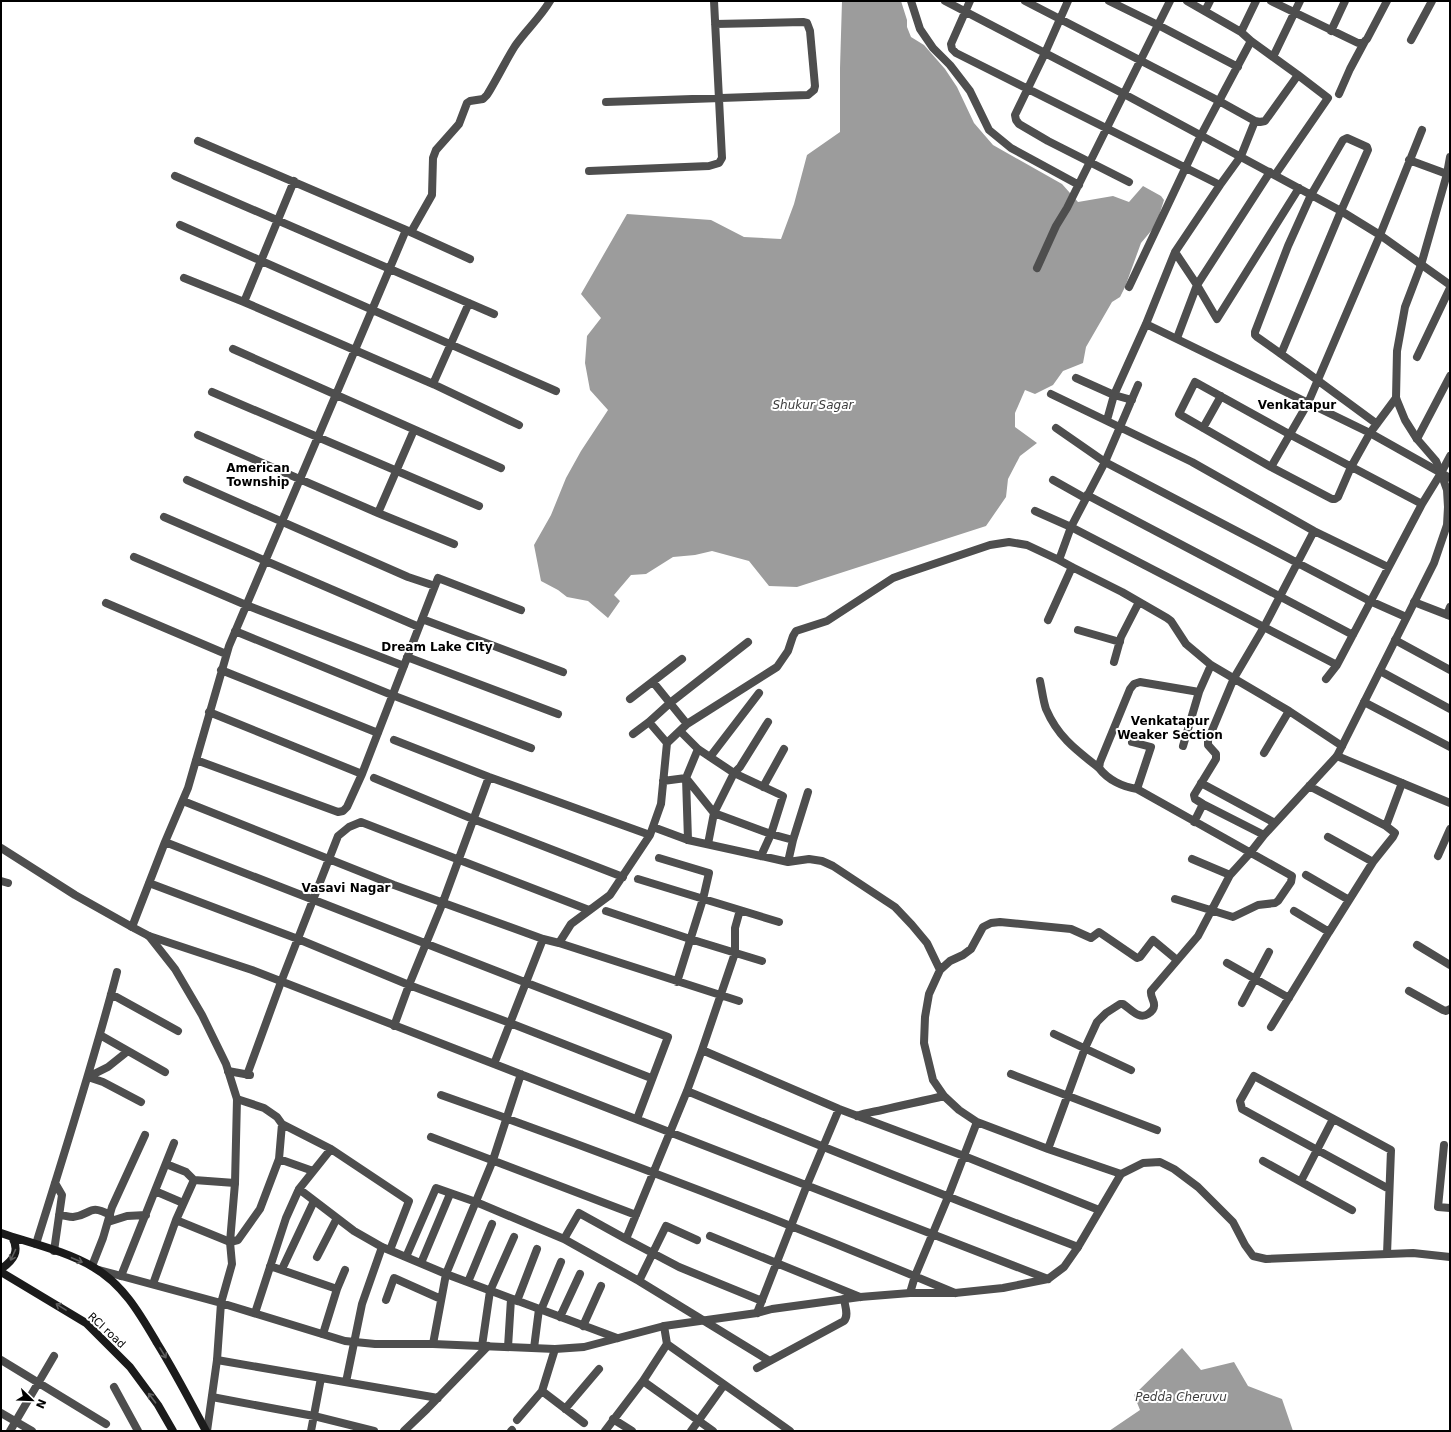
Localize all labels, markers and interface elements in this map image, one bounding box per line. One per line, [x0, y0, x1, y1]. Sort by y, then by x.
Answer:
water label: Shukur Sagar [772, 398, 855, 412]
district label: Venkatapur [1258, 398, 1336, 412]
district label: American Township [226, 461, 290, 489]
district label: Dream Lake CIty [381, 640, 493, 654]
district label: Venkatapur Weaker Section [1117, 714, 1223, 742]
district label: Vasavi Nagar [302, 881, 390, 895]
one-way arrow [9, 1248, 16, 1260]
one-way arrow [71, 1257, 83, 1264]
one-way arrow [56, 1303, 67, 1311]
street label: RCI road [85, 1310, 128, 1351]
one-way arrow [160, 1347, 168, 1359]
north arrow [12, 1380, 52, 1420]
water label: Pedda Cheruvu [1135, 1390, 1227, 1404]
one-way arrow [148, 1393, 157, 1404]
text: N [33, 1397, 49, 1410]

